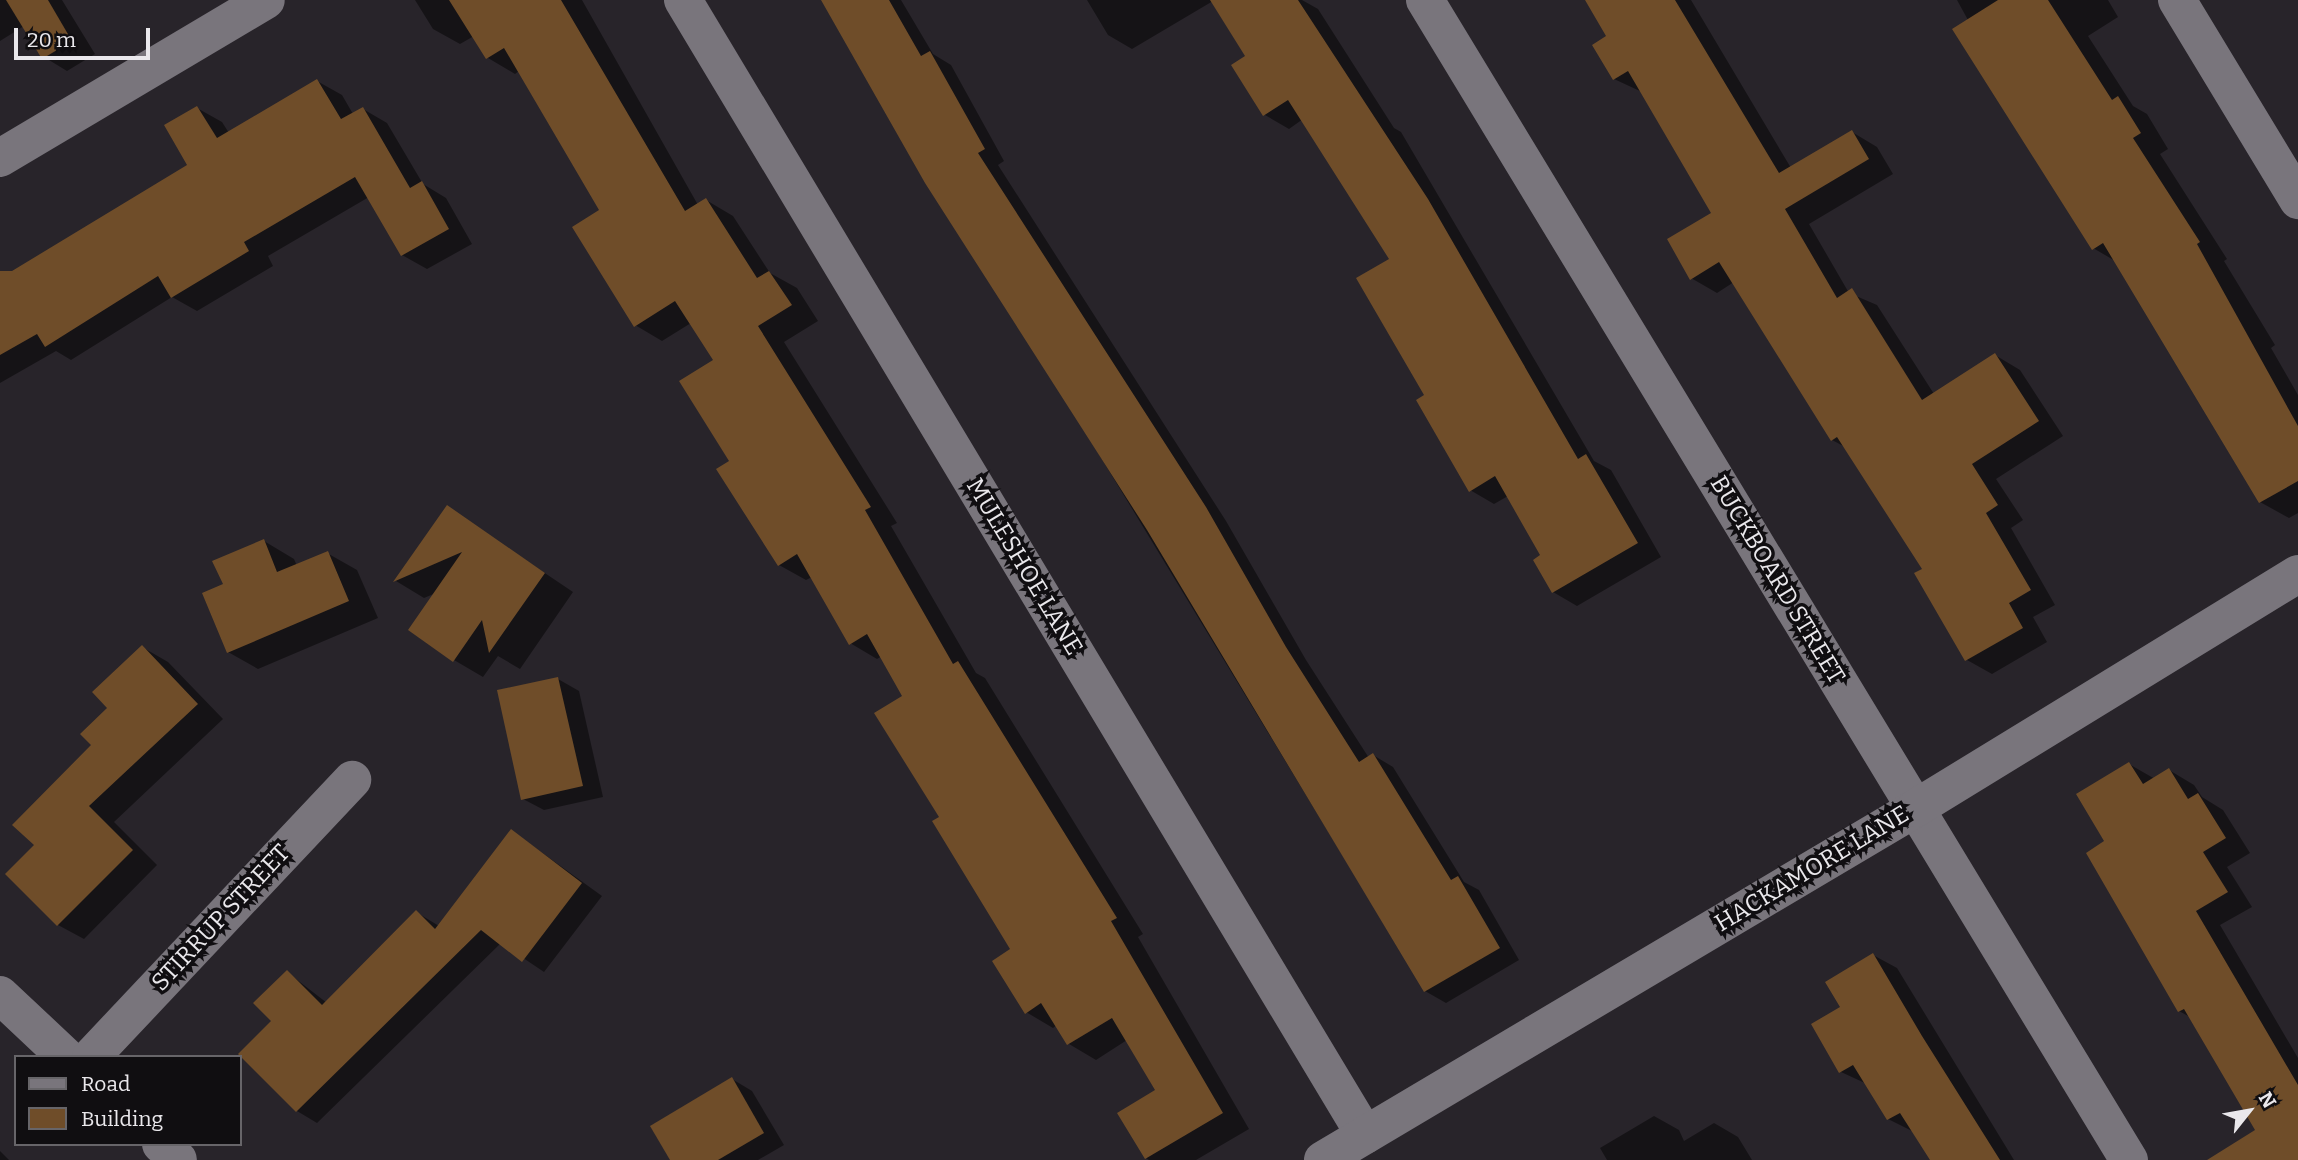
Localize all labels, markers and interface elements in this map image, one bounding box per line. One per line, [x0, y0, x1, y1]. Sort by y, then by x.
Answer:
scale bar [18, 14, 154, 58]
text: 20 m [27, 27, 76, 53]
street label: BUCKBOARD STREET [1704, 471, 1850, 689]
street label: MULESHOE LANE [960, 473, 1088, 661]
street label: HACKAMORE LANE [1710, 800, 1914, 938]
street label: STIRRUP STREET [146, 839, 296, 997]
legend [14, 1055, 242, 1146]
text: Road [81, 1071, 130, 1097]
north arrow [2214, 1076, 2284, 1146]
text: N [2254, 1088, 2281, 1112]
text: Building [81, 1106, 163, 1132]

